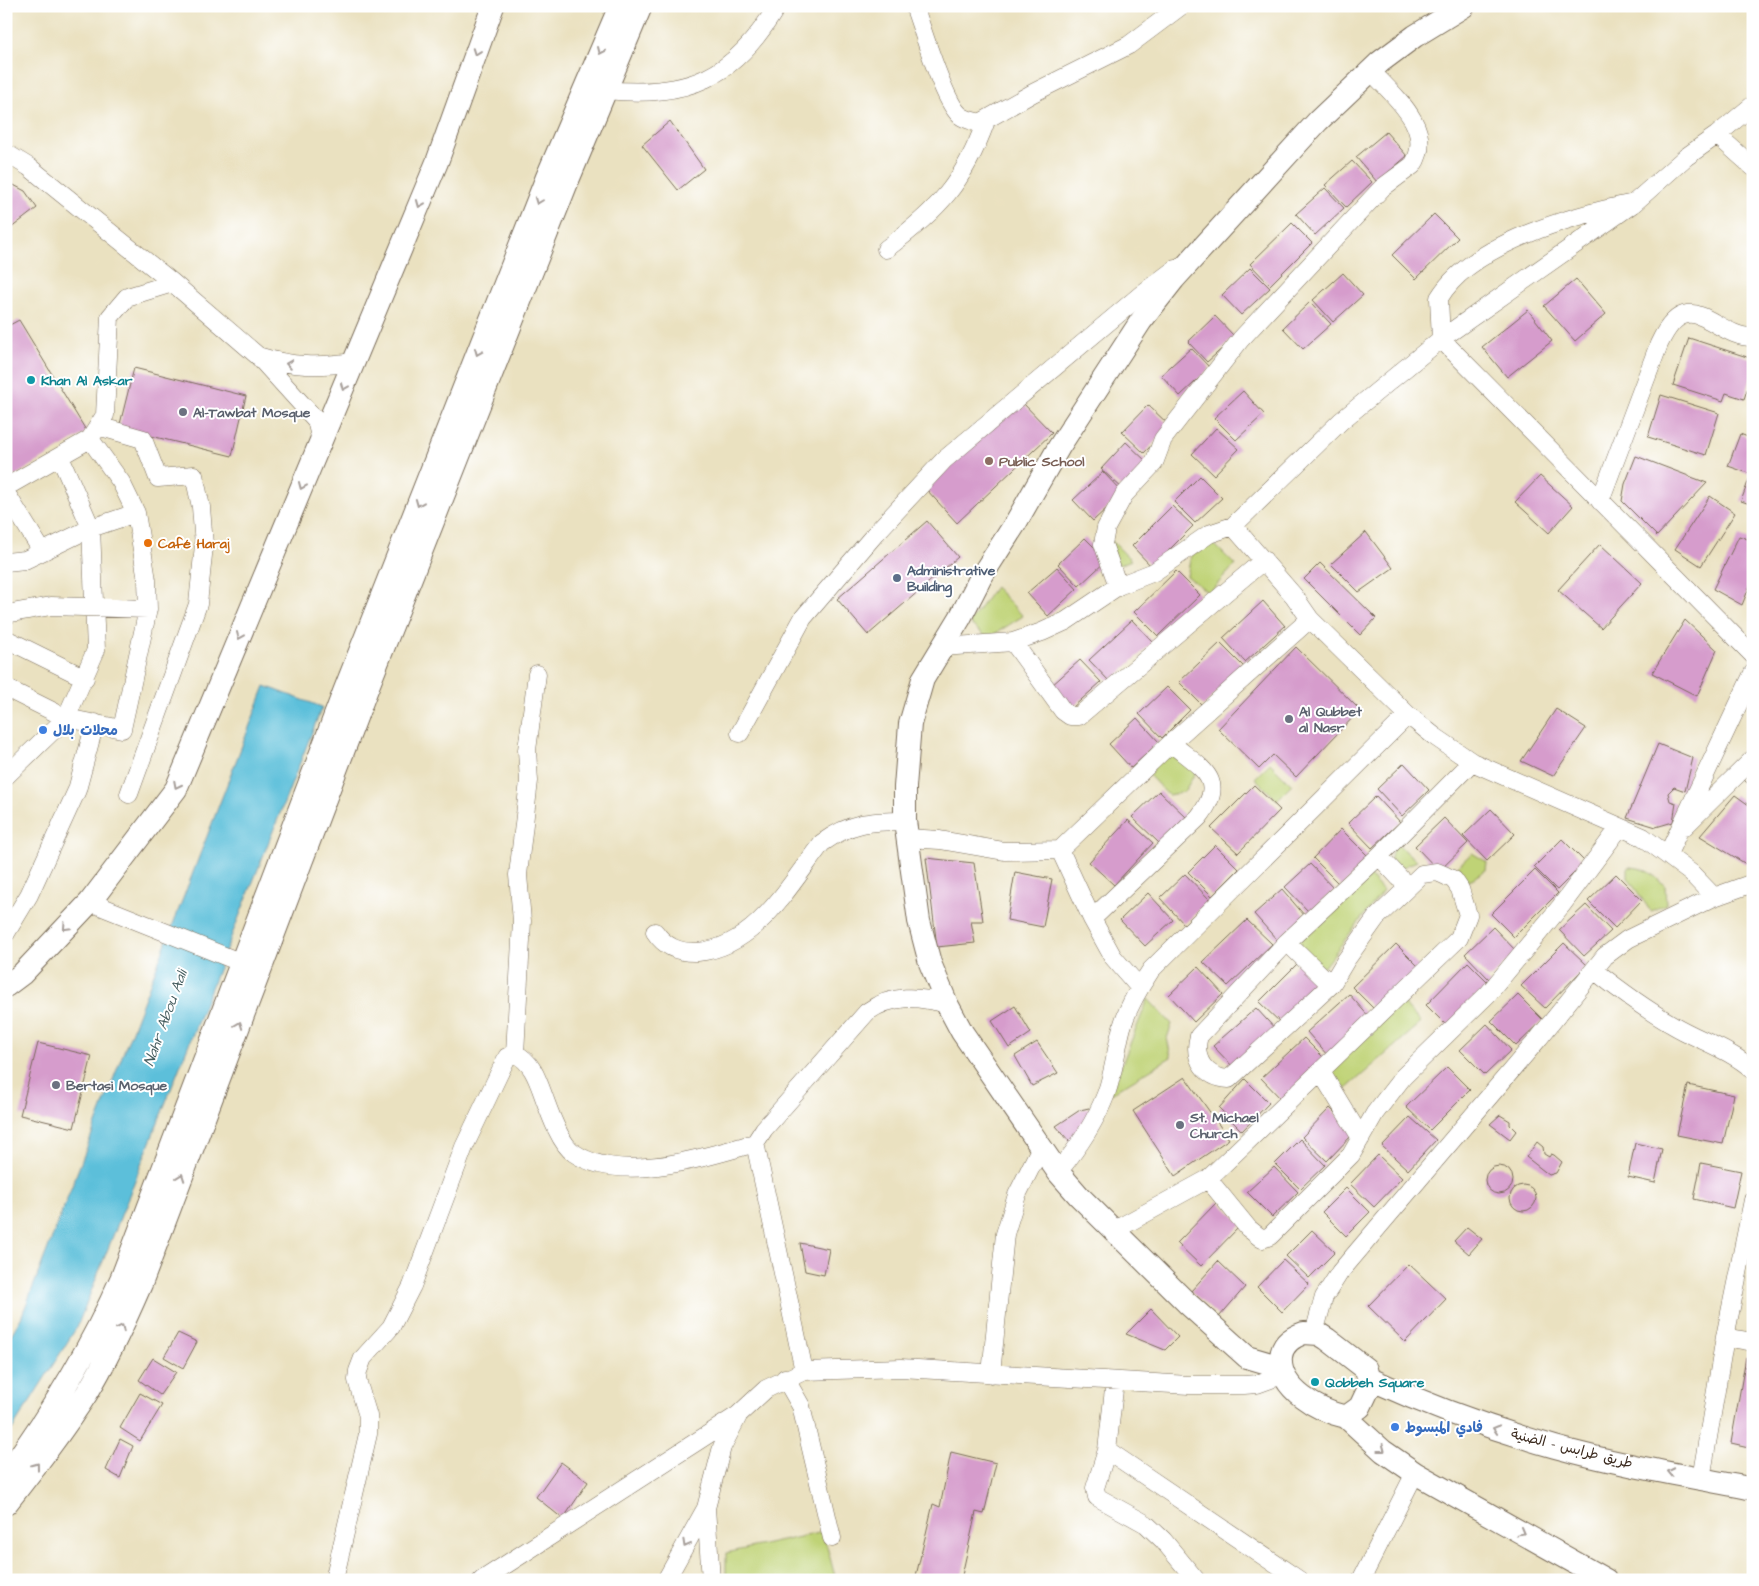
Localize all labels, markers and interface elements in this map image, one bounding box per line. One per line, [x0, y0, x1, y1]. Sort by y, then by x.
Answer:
one-way arrow [596, 46, 607, 55]
one-way arrow [472, 47, 482, 56]
one-way arrow [534, 196, 544, 205]
one-way arrow [415, 199, 426, 208]
one-way arrow [474, 347, 485, 356]
one-way arrow [285, 359, 293, 370]
place label: Khan Al Askar [41, 371, 133, 391]
marker: Khan Al Askar [25, 374, 37, 386]
one-way arrow [340, 382, 351, 391]
place label: Al-Tawbat Mosque [193, 403, 311, 423]
marker: Al-Tawbat Mosque [177, 406, 189, 418]
place label: Public School [999, 452, 1085, 472]
marker: Public School [983, 455, 995, 467]
one-way arrow [298, 481, 309, 490]
one-way arrow [414, 498, 425, 507]
place label: Café Haraj [158, 534, 230, 554]
marker: Café Haraj [142, 537, 154, 549]
place label: Administrative Building [907, 561, 996, 598]
marker: Administrative Building [891, 572, 903, 584]
one-way arrow [235, 631, 246, 640]
place label: Al Qubbet al Nasr [1298, 702, 1362, 738]
marker: Al Qubbet al Nasr [1283, 713, 1295, 725]
place label: محلات بلال [53, 721, 118, 741]
marker: محلات بلال [37, 724, 49, 736]
one-way arrow [173, 780, 183, 789]
one-way arrow [63, 921, 72, 930]
water label: Nahr Abou Aali [138, 966, 193, 1069]
one-way arrow [233, 1021, 243, 1030]
place label: Bertasi Mosque [66, 1076, 168, 1096]
marker: Bertasi Mosque [50, 1079, 62, 1091]
place label: St. Michael Church [1189, 1108, 1259, 1144]
marker: St. Michael Church [1174, 1119, 1186, 1131]
one-way arrow [175, 1173, 185, 1182]
one-way arrow [115, 1324, 125, 1333]
place label: Qobbeh Square [1325, 1373, 1425, 1393]
marker: Qobbeh Square [1309, 1376, 1321, 1388]
place label: فادي المبسوط [1405, 1418, 1483, 1438]
marker: فادي المبسوط [1389, 1421, 1401, 1433]
one-way arrow [1493, 1424, 1501, 1434]
street label: طريق طرابس - الضنية [1509, 1424, 1635, 1474]
one-way arrow [1376, 1444, 1385, 1452]
one-way arrow [30, 1463, 38, 1472]
one-way arrow [1666, 1467, 1675, 1478]
one-way arrow [1516, 1526, 1525, 1536]
one-way arrow [682, 1539, 692, 1548]

